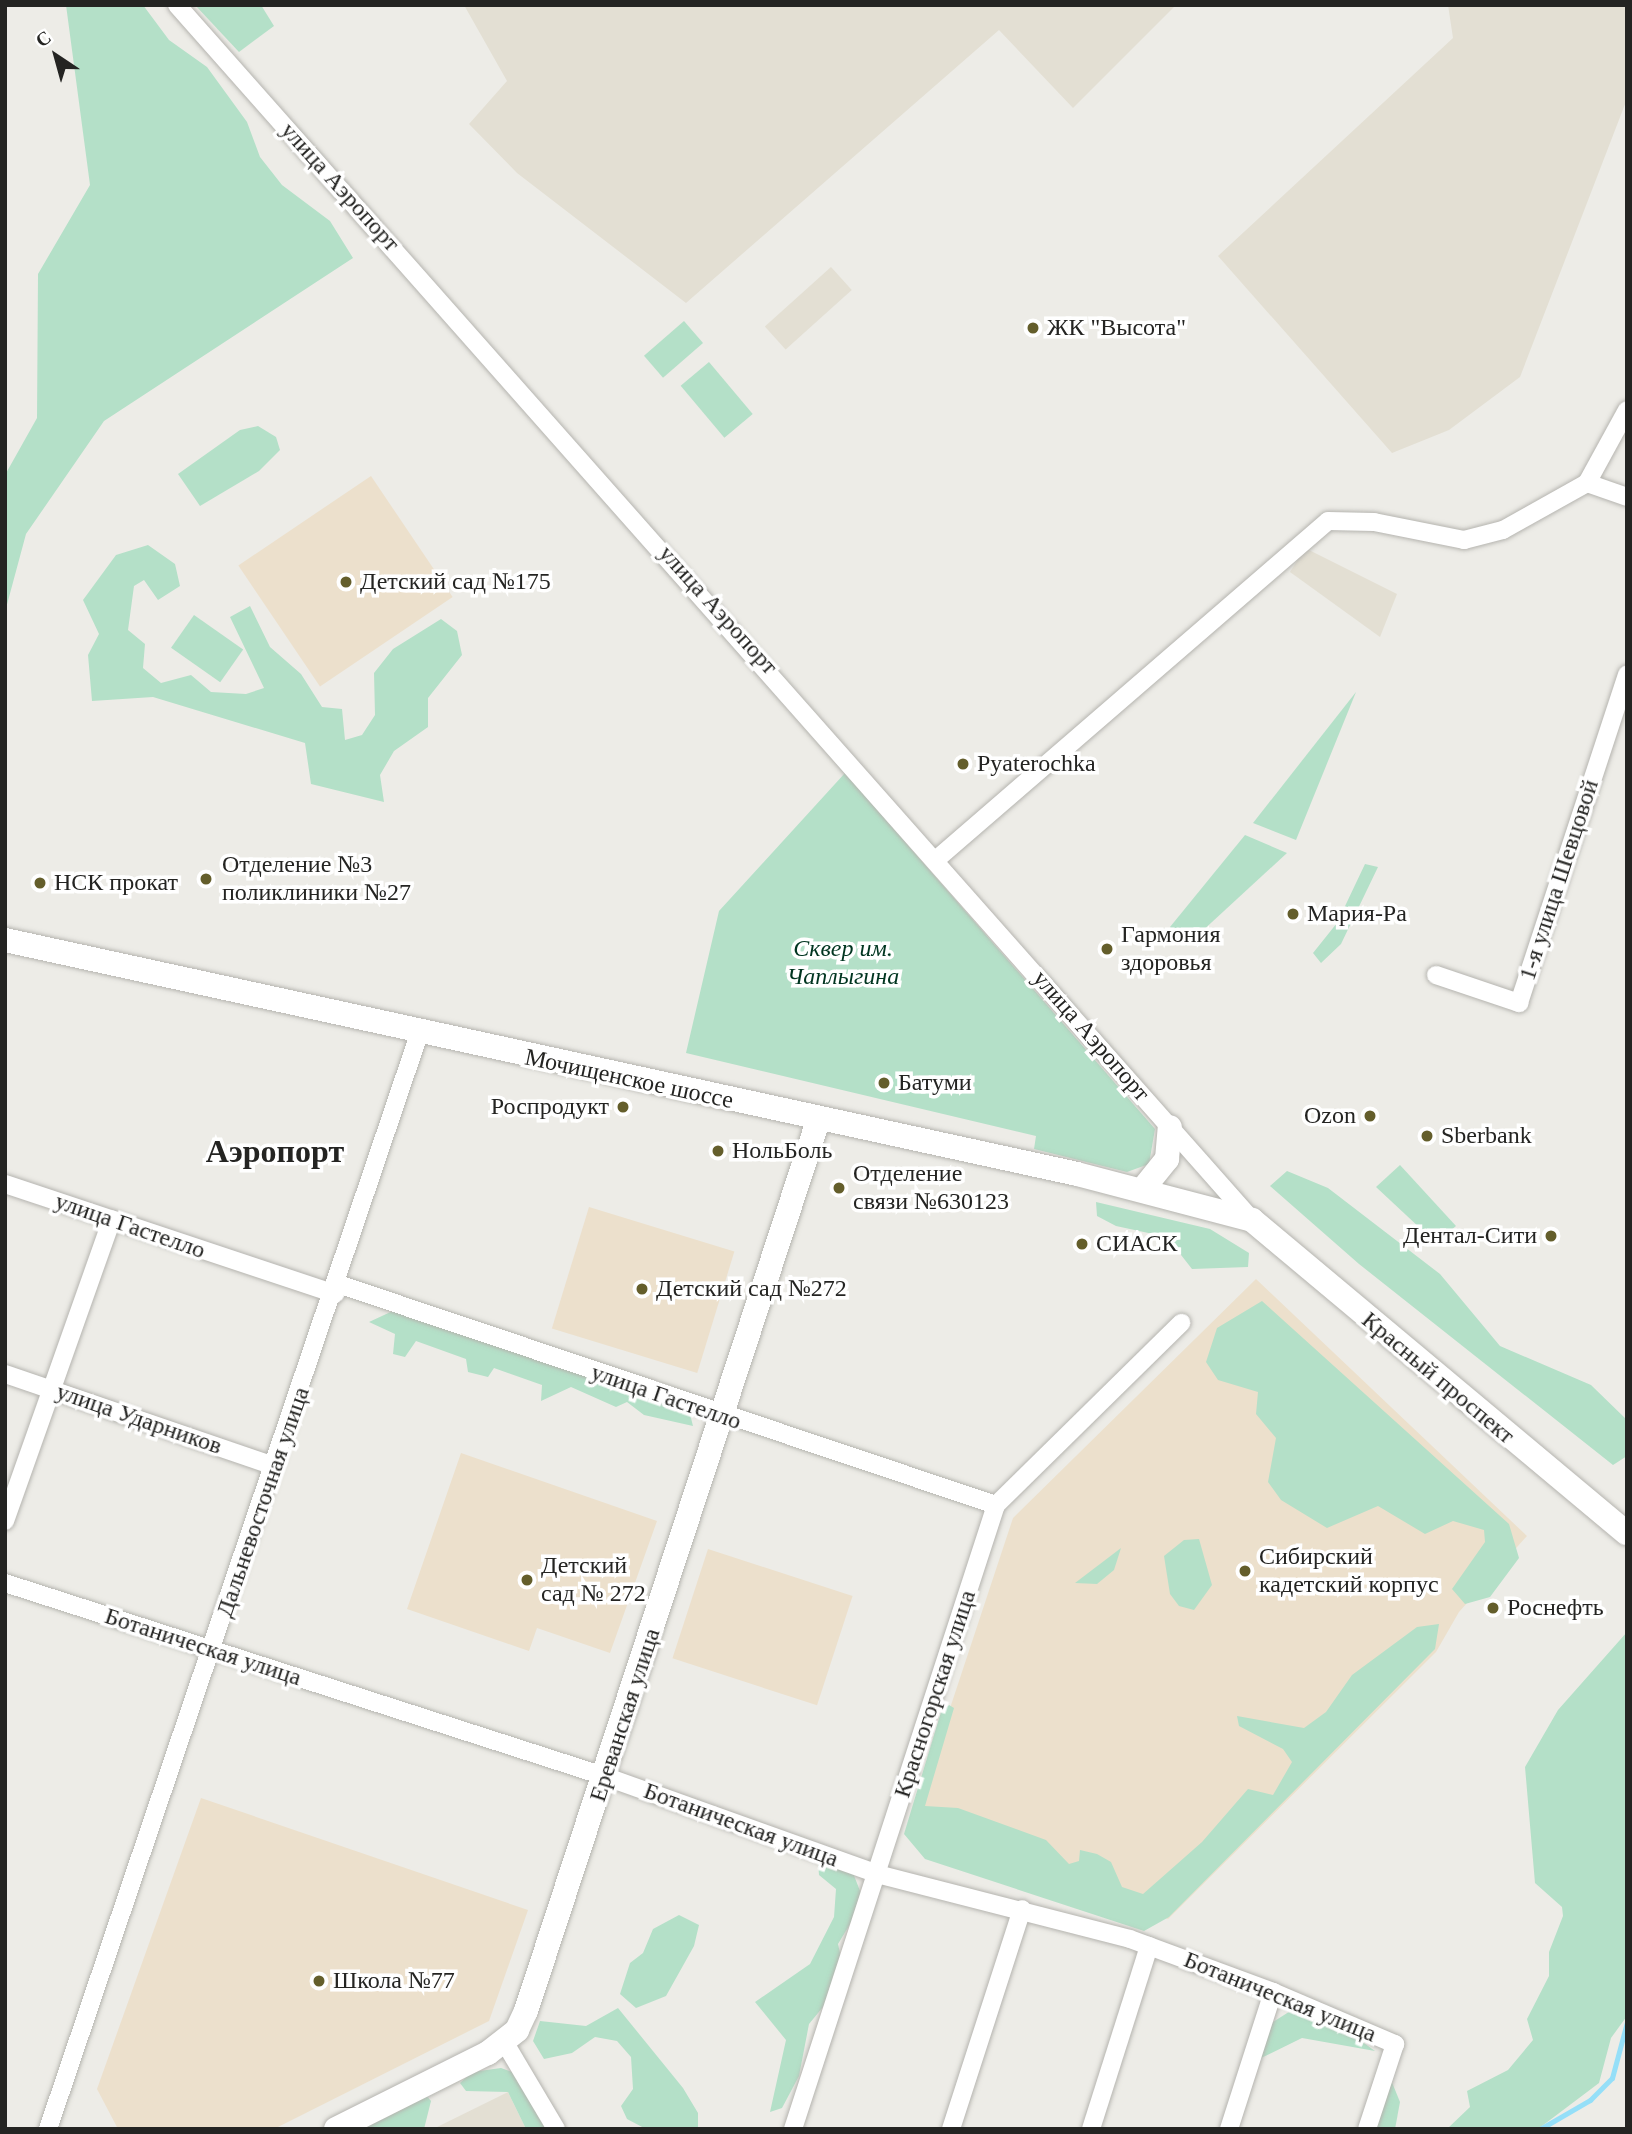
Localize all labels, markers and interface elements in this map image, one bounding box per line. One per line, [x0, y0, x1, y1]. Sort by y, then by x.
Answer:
north arrow [21, 21, 91, 91]
text: С [32, 26, 55, 51]
street label: улица Аэропорт [274, 116, 406, 258]
place label: ЖК "Высота" [1047, 314, 1186, 342]
marker: ЖК "Высота" [1025, 320, 1041, 336]
street label: улица Аэропорт [652, 539, 784, 681]
place label: Детский сад №175 [360, 568, 551, 596]
marker: Детский сад №175 [338, 574, 354, 590]
place label: Pyaterochka [977, 750, 1096, 778]
marker: Pyaterochka [955, 756, 971, 772]
street label: 1-я улица Шевцовой [1513, 776, 1605, 984]
place label: Отделение №3 поликлиники №27 [222, 851, 411, 907]
place label: НСК прокат [54, 869, 178, 897]
marker: Отделение №3 поликлиники №27 [196, 869, 216, 889]
marker: НСК прокат [32, 875, 48, 891]
place label: Мария-Ра [1307, 900, 1407, 928]
marker: Мария-Ра [1285, 906, 1301, 922]
place label: Гармония здоровья [1121, 921, 1220, 977]
park label: Сквер им. Чаплыгина [787, 935, 899, 991]
marker: Гармония здоровья [1099, 941, 1115, 957]
street label: улица Аэропорт [1026, 965, 1156, 1107]
street label: Мочищенское шоссе [522, 1043, 736, 1115]
place label: Батуми [898, 1069, 972, 1097]
marker: Батуми [876, 1075, 892, 1091]
place label: Роспродукт [491, 1093, 609, 1121]
marker: Роспродукт [615, 1099, 631, 1115]
place label: Ozon [1304, 1102, 1356, 1130]
marker: Ozon [1362, 1108, 1378, 1124]
place label: Sberbank [1441, 1122, 1532, 1150]
marker: Sberbank [1419, 1128, 1435, 1144]
district label: Аэропорт [206, 1132, 344, 1170]
place label: НольБоль [732, 1137, 832, 1165]
marker: НольБоль [710, 1143, 726, 1159]
place label: Отделение связи №630123 [853, 1160, 1009, 1216]
marker: Отделение связи №630123 [831, 1180, 847, 1196]
street label: улица Гастелло [51, 1187, 209, 1265]
place label: Дентал-Сити [1403, 1222, 1537, 1250]
marker: Дентал-Сити [1543, 1228, 1559, 1244]
place label: СИАСК [1096, 1230, 1177, 1258]
marker: СИАСК [1074, 1236, 1090, 1252]
place label: Детский сад №272 [656, 1275, 847, 1303]
marker: Детский сад №272 [634, 1281, 650, 1297]
street label: Красный проспект [1356, 1306, 1520, 1450]
street label: улица Гастелло [587, 1358, 745, 1436]
street label: улица Ударников [52, 1377, 226, 1461]
street label: Дальневосточная улица [210, 1383, 316, 1621]
place label: Сибирский кадетский корпус [1259, 1543, 1439, 1599]
place label: Детский сад № 272 [541, 1552, 646, 1608]
marker: Сибирский кадетский корпус [1237, 1563, 1253, 1579]
marker: Детский сад № 272 [519, 1572, 535, 1588]
street label: Красногорская улица [888, 1587, 982, 1801]
place label: Роснефть [1507, 1594, 1604, 1622]
marker: Роснефть [1485, 1600, 1501, 1616]
street label: Ботаническая улица [101, 1602, 305, 1692]
street label: Ереванская улица [583, 1625, 667, 1805]
street label: Ботаническая улица [640, 1776, 842, 1874]
street label: Ботаническая улица [1180, 1945, 1380, 2049]
place label: Школа №77 [333, 1967, 455, 1995]
marker: Школа №77 [311, 1973, 327, 1989]

